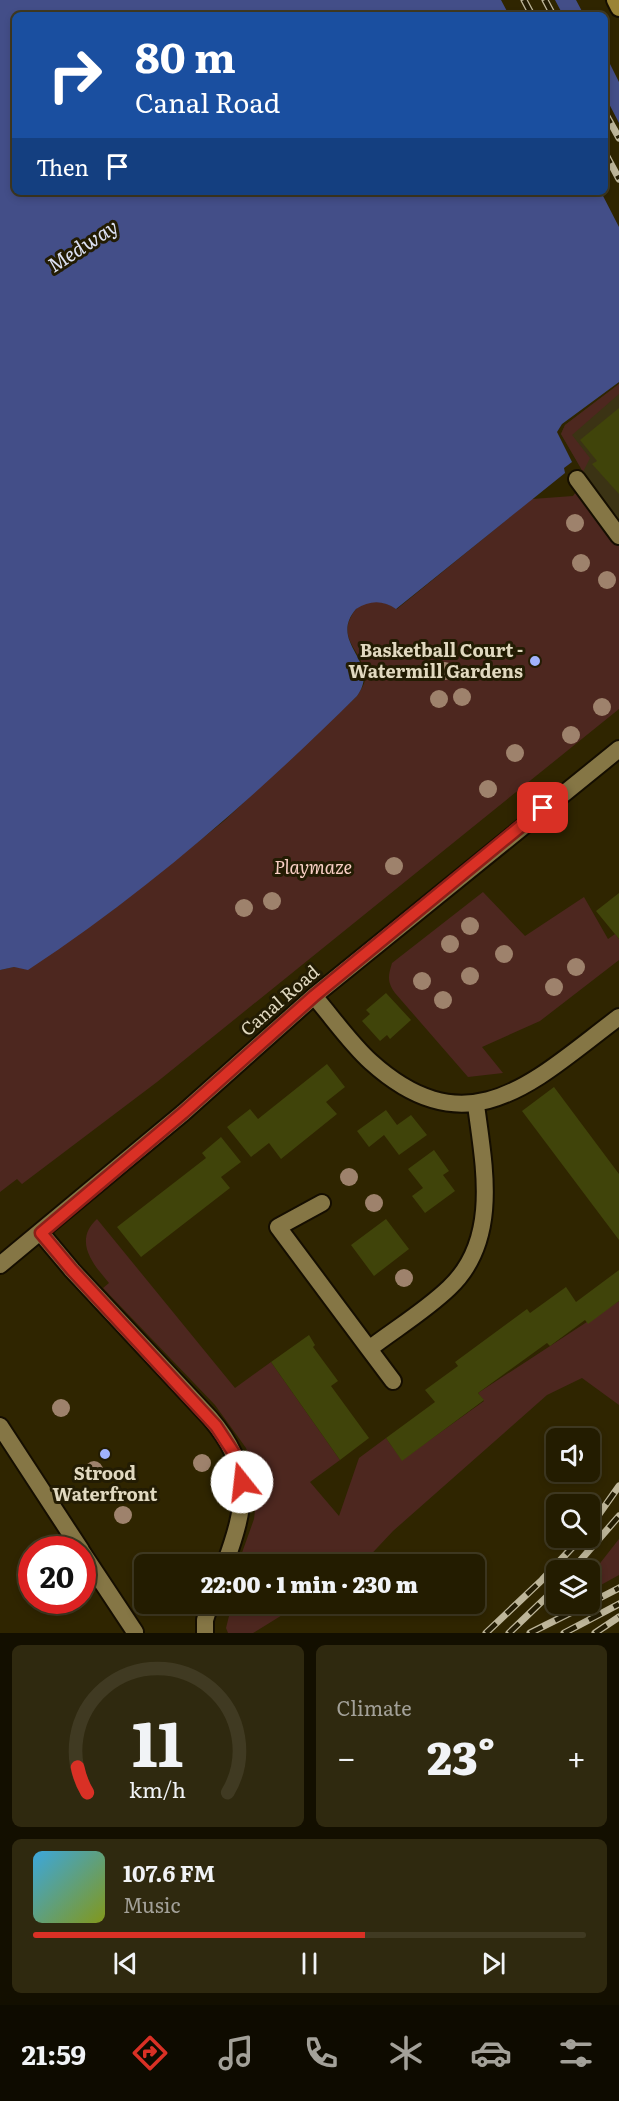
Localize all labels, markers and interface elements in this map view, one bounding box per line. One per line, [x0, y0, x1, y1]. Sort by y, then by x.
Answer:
text: 80 m [135, 24, 236, 86]
icon: right [36, 36, 114, 114]
text: Canal Road [135, 81, 280, 121]
text: Then [36, 150, 89, 183]
icon: arrive [101, 150, 134, 183]
water label: Medway [41, 210, 123, 278]
place label: Basketball Court - Watermill Gardens [349, 636, 523, 684]
marker: Basketball Court - Watermill Gardens [528, 654, 542, 668]
pin [517, 782, 568, 833]
icon: arrive [526, 791, 559, 824]
park label: Playmaze [274, 853, 352, 880]
street label: Canal Road [234, 958, 324, 1042]
map controls [546, 1428, 600, 1614]
button: sound [546, 1428, 600, 1482]
marker: Strood Waterfront [98, 1447, 112, 1461]
position arrow [210, 1450, 274, 1514]
place label: Strood Waterfront [53, 1459, 158, 1507]
button: search [546, 1494, 600, 1548]
speed limit sign: 20 [18, 1536, 96, 1614]
button: layers [546, 1560, 600, 1614]
text: 22:00 · 1 min · 230 m [201, 1567, 418, 1600]
text: Climate [337, 1692, 412, 1722]
text: 11 [132, 1694, 184, 1786]
text: 23° [427, 1722, 495, 1789]
text: − [337, 1731, 356, 1780]
text: + [567, 1731, 586, 1780]
text: km/h [129, 1773, 186, 1805]
text: 107.6 FM [123, 1856, 215, 1889]
text: Music [123, 1889, 180, 1919]
icon: previous [109, 1947, 142, 1980]
icon: pause [293, 1947, 326, 1980]
icon: next [477, 1947, 510, 1980]
icon: directions [129, 2032, 171, 2074]
icon: music [215, 2032, 257, 2074]
icon: phone [300, 2032, 342, 2074]
icon: climate [385, 2032, 427, 2074]
icon: car [470, 2032, 512, 2074]
icon: filters [555, 2032, 597, 2074]
text: 21:59 [22, 2033, 86, 2073]

